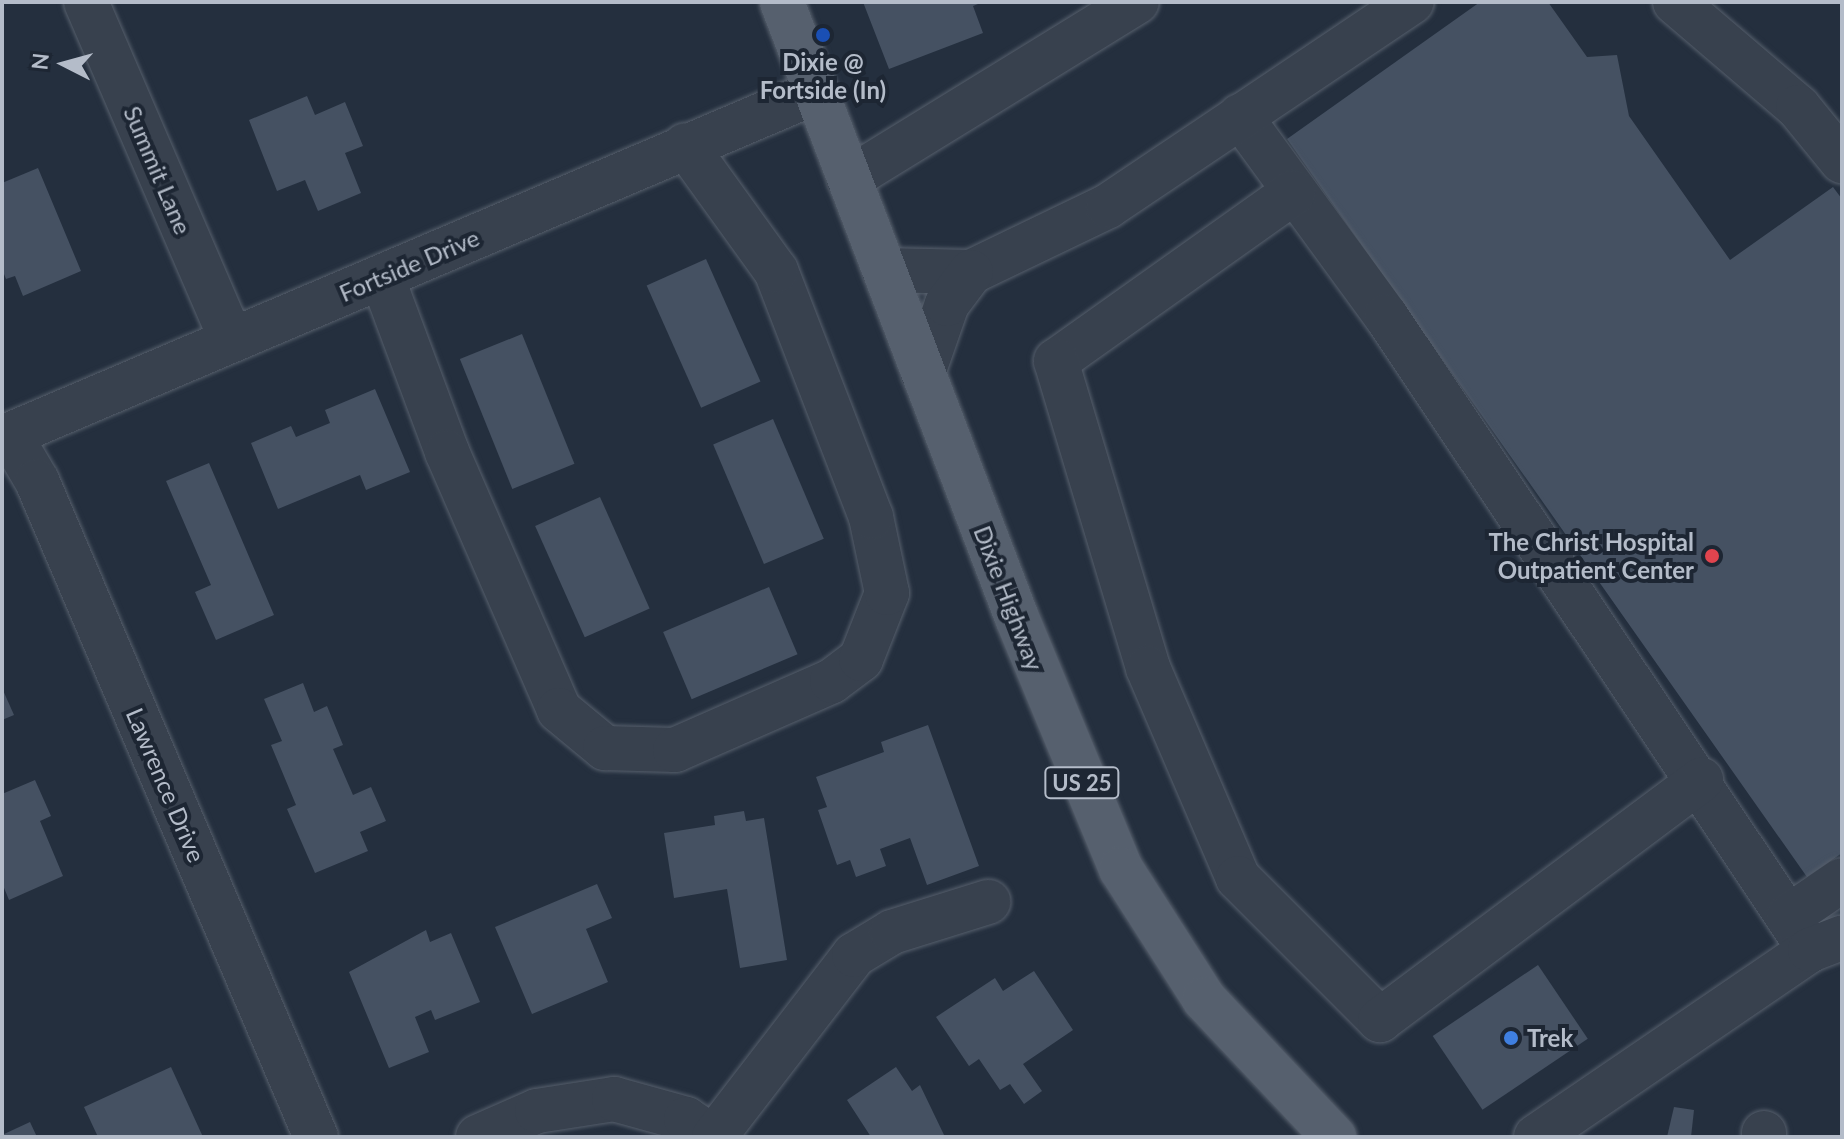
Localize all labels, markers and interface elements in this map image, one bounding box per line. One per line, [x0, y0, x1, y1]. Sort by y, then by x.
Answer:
north arrow [24, 24, 104, 104]
marker: Dixie @ Fortside (In) [814, 26, 832, 44]
place label: Dixie @ Fortside (In) [760, 48, 886, 104]
text: N [25, 52, 54, 71]
street label: Summit Lane [118, 102, 198, 238]
street label: Fortside Drive [335, 223, 483, 307]
street label: Dixie Highway [968, 522, 1050, 674]
place label: The Christ Hospital Outpatient Center [1489, 528, 1694, 584]
marker: The Christ Hospital Outpatient Center [1701, 545, 1723, 567]
street label: Lawrence Drive [121, 704, 211, 866]
road number: US 25 [1044, 765, 1120, 801]
place label: Trek [1527, 1024, 1573, 1052]
marker: Trek [1502, 1029, 1520, 1047]

